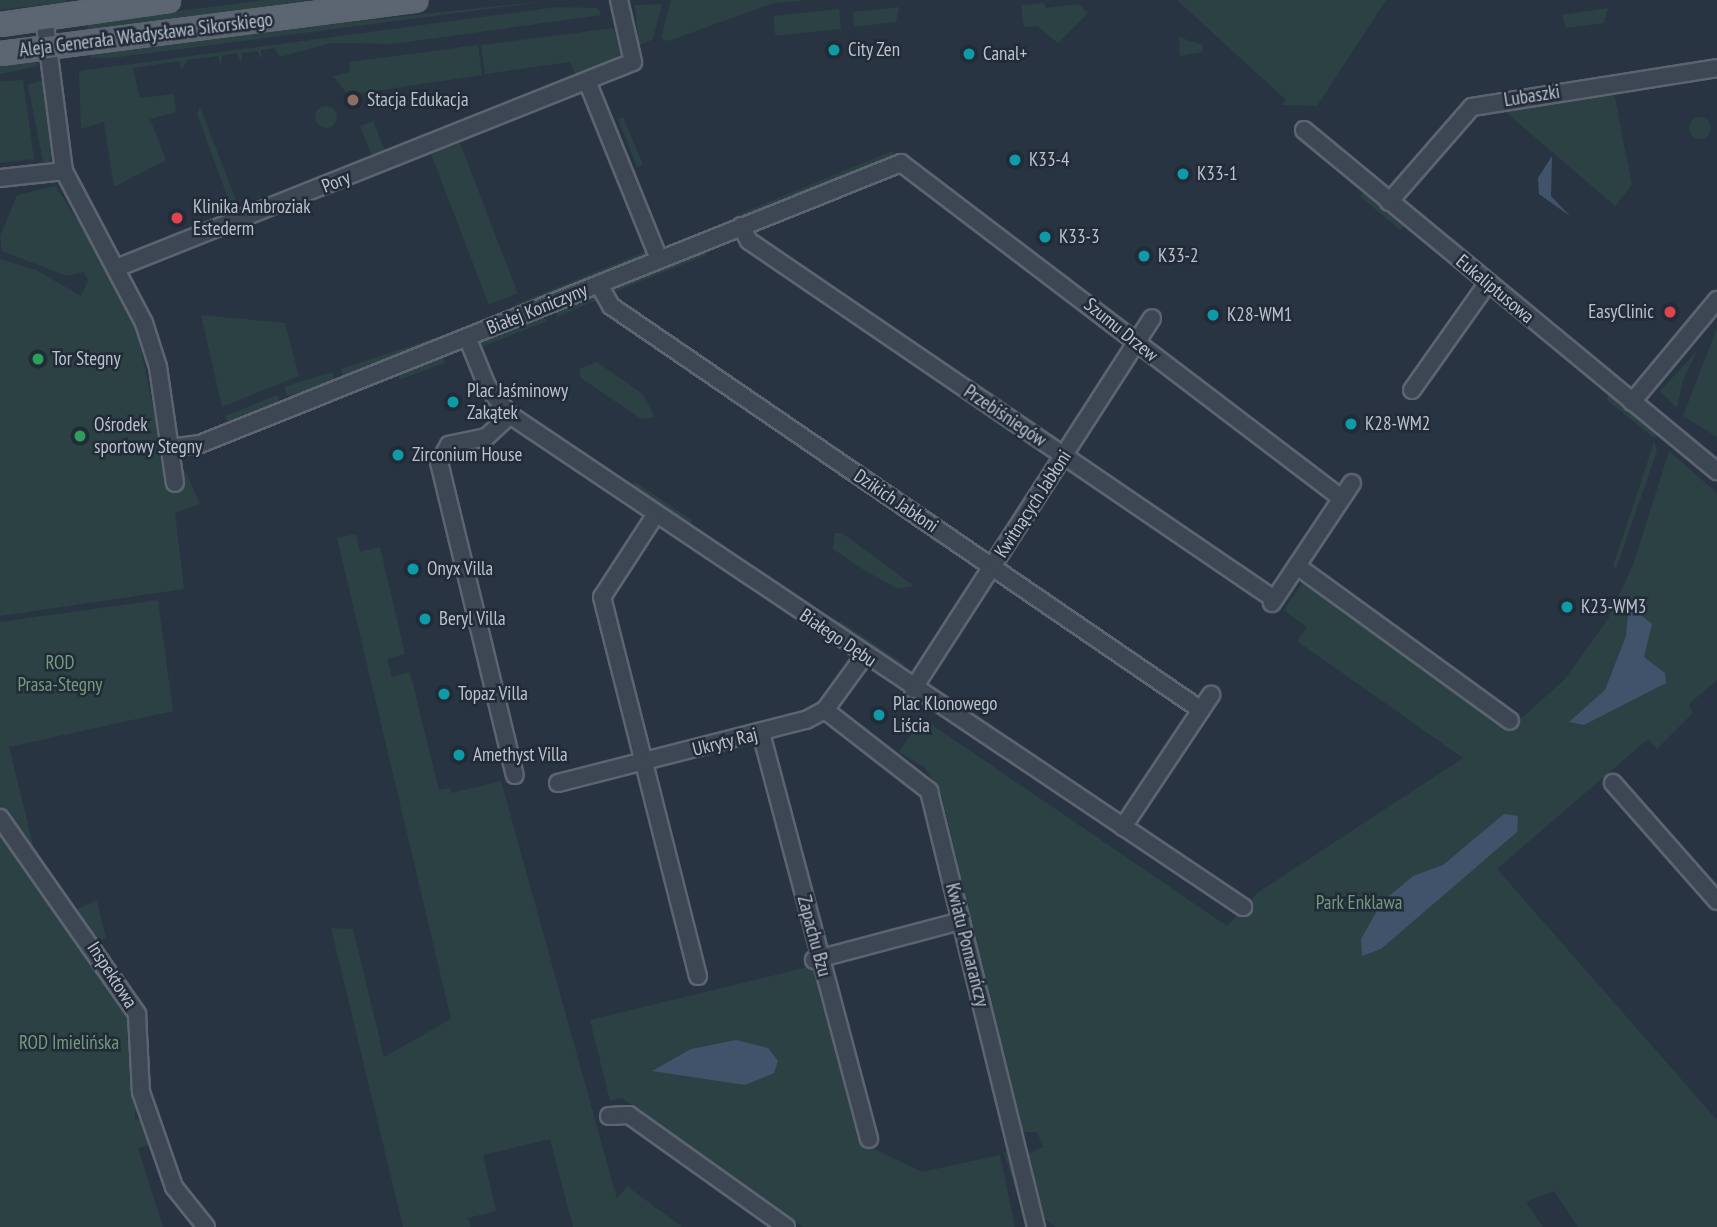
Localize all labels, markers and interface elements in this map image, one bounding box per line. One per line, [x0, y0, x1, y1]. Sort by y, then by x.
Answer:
street label: Aleja Generała Władysława Sikorskiego [18, 8, 274, 62]
place label: City Zen [848, 39, 901, 61]
marker: City Zen [826, 42, 842, 58]
place label: Canal+ [983, 43, 1027, 65]
marker: Canal+ [961, 46, 977, 62]
street label: Lubaszki [1502, 80, 1562, 112]
place label: Stacja Edukacja [367, 89, 468, 111]
marker: Stacja Edukacja [345, 92, 361, 108]
place label: K33-4 [1029, 149, 1070, 171]
marker: K33-4 [1007, 152, 1023, 168]
place label: K33-1 [1197, 163, 1238, 185]
street label: Pory [318, 166, 354, 198]
marker: K33-1 [1175, 166, 1191, 182]
place label: Klinika Ambroziak Estederm [193, 196, 311, 240]
marker: Klinika Ambroziak Estederm [167, 208, 187, 228]
place label: K33-3 [1059, 226, 1100, 248]
marker: K33-3 [1037, 229, 1053, 245]
place label: K33-2 [1158, 245, 1199, 267]
marker: K33-2 [1136, 248, 1152, 264]
street label: Eukaliptusowa [1451, 250, 1539, 328]
street label: Białej Koniczyny [483, 279, 591, 339]
street label: Szumu Drzew [1079, 293, 1163, 367]
place label: EasyClinic [1588, 301, 1654, 323]
marker: EasyClinic [1660, 302, 1680, 322]
place label: K28-WM1 [1227, 304, 1292, 326]
marker: K28-WM1 [1205, 307, 1221, 323]
place label: Tor Stegny [52, 348, 121, 370]
marker: Tor Stegny [30, 351, 46, 367]
place label: Plac Jaśminowy Zakątek [467, 380, 568, 424]
street label: Przebiśniegów [960, 380, 1050, 452]
marker: Plac Jaśminowy Zakątek [445, 394, 461, 410]
place label: K28-WM2 [1365, 413, 1430, 435]
place label: Ośrodek sportowy Stegny [94, 414, 203, 458]
marker: K28-WM2 [1343, 416, 1359, 432]
marker: Ośrodek sportowy Stegny [72, 428, 88, 444]
place label: Zirconium House [412, 444, 522, 466]
street label: Kwitnących Jabłoni [990, 446, 1076, 562]
marker: Zirconium House [390, 447, 406, 463]
street label: Dzikich Jabłoni [849, 464, 943, 538]
place label: Onyx Villa [427, 558, 494, 580]
marker: Onyx Villa [405, 561, 421, 577]
place label: K23-WM3 [1581, 596, 1646, 618]
marker: K23-WM3 [1559, 599, 1575, 615]
street label: Białego Dębu [795, 604, 881, 672]
place label: Beryl Villa [439, 608, 506, 630]
marker: Beryl Villa [417, 611, 433, 627]
park label: ROD Prasa-Stegny [17, 652, 103, 696]
place label: Topaz Villa [458, 683, 529, 705]
marker: Topaz Villa [436, 686, 452, 702]
place label: Plac Klonowego Liścia [893, 693, 998, 737]
marker: Plac Klonowego Liścia [871, 707, 887, 723]
street label: Ukryty Raj [690, 723, 760, 761]
place label: Amethyst Villa [473, 744, 568, 766]
marker: Amethyst Villa [451, 747, 467, 763]
street label: Kwiatu Pomarańczy [941, 881, 993, 1009]
park label: Park Enklawa [1316, 892, 1402, 914]
street label: Zapachu Bzu [792, 893, 836, 979]
street label: Inspektowa [82, 938, 142, 1012]
park label: ROD Imielińska [19, 1032, 119, 1054]

